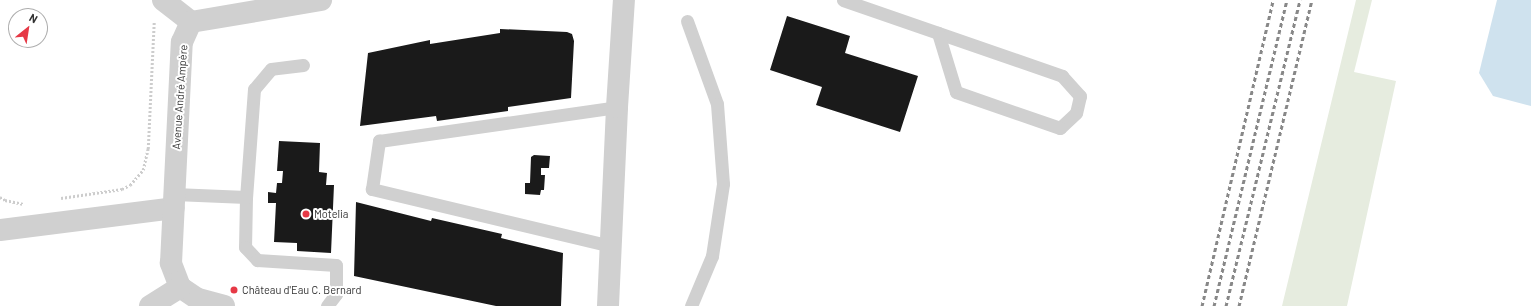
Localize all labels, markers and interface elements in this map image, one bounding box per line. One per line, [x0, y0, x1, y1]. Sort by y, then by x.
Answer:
north arrow [8, 8, 48, 48]
text: N [27, 11, 40, 25]
street label: Avenue André Ampère [170, 44, 190, 150]
place label: Motelia [314, 207, 348, 221]
marker: Motelia [301, 209, 311, 219]
place label: Château d'Eau C. Bernard [242, 283, 362, 297]
marker: Château d'Eau C. Bernard [229, 285, 239, 295]

